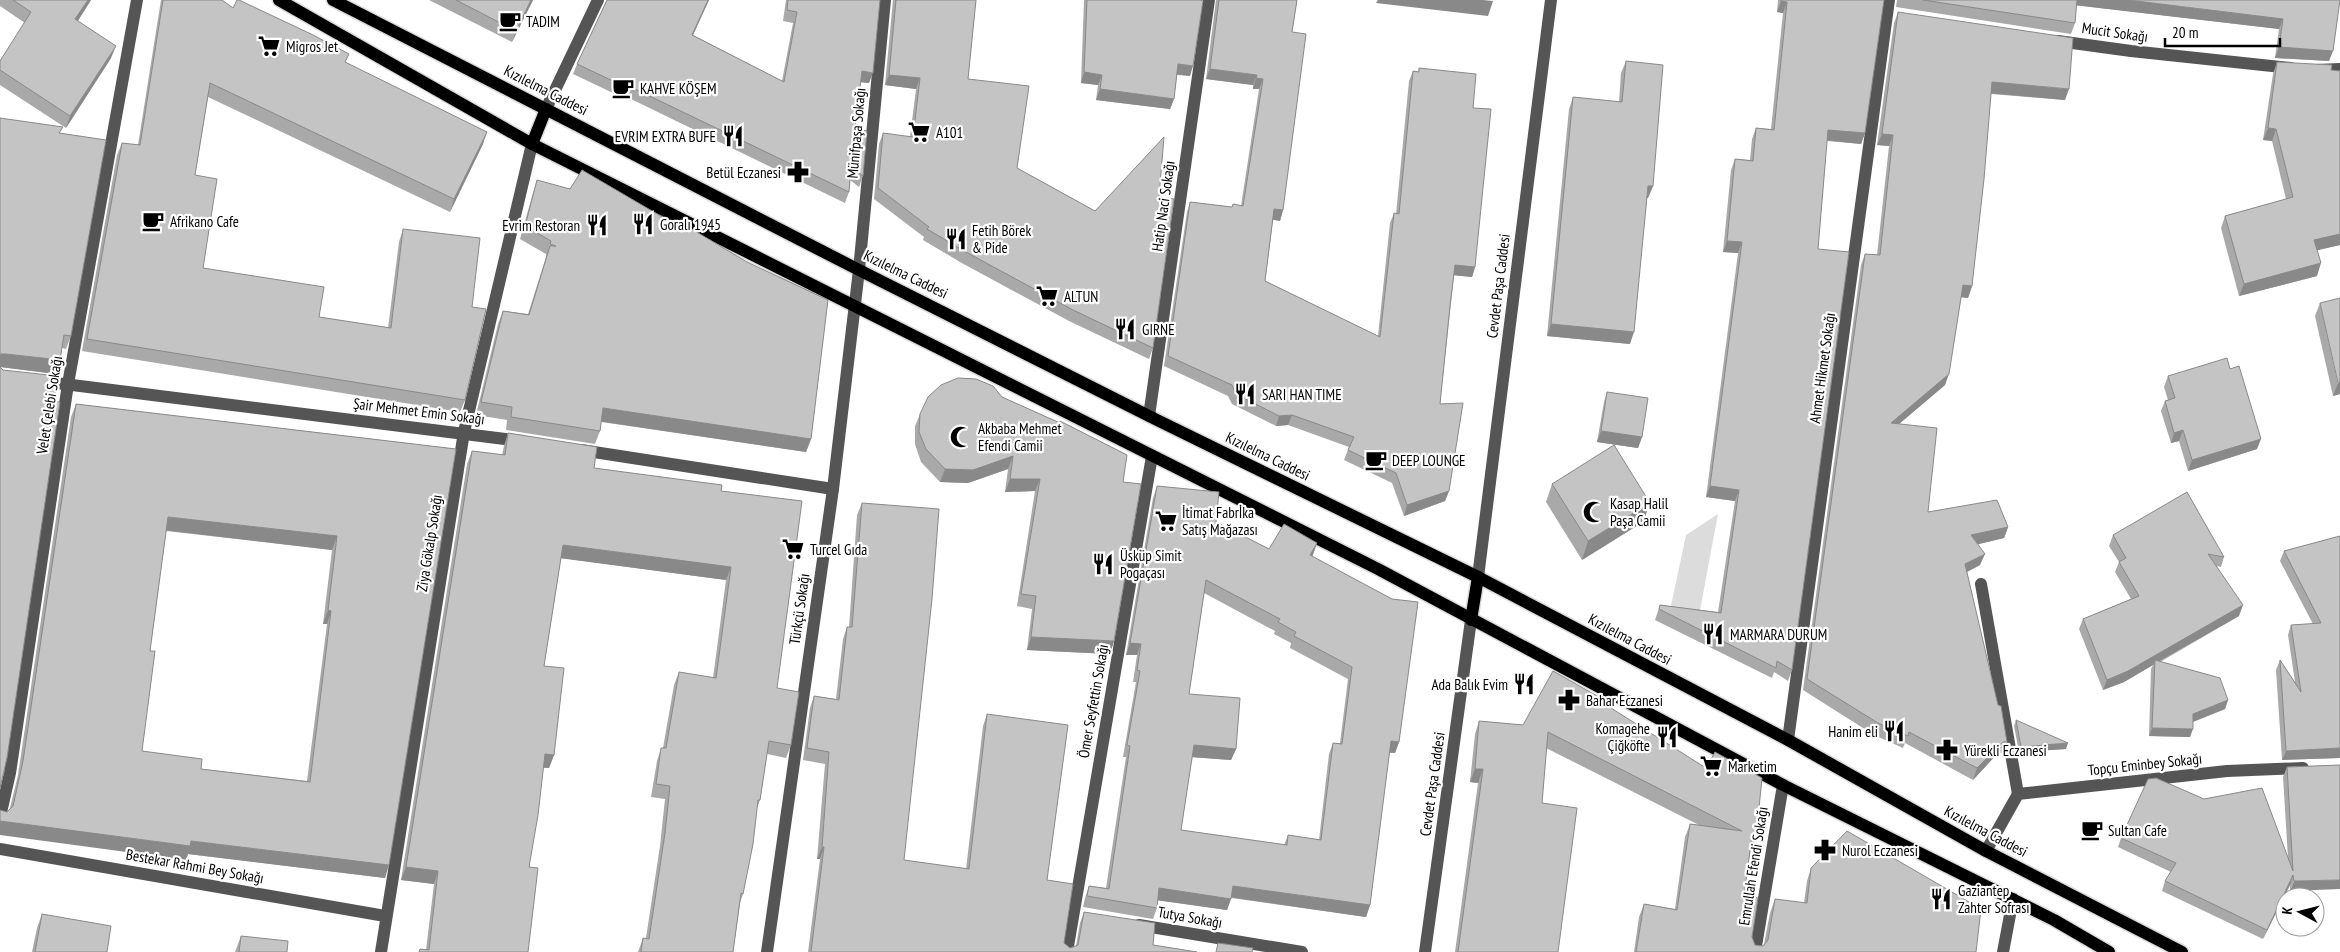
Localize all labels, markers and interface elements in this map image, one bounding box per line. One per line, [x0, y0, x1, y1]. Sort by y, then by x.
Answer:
cafe icon: TADIM [497, 8, 523, 34]
place label: TADIM [526, 12, 560, 31]
scale bar [2165, 15, 2280, 47]
street label: Mucit Sokağı [2081, 18, 2149, 46]
text: 20 m [2172, 23, 2198, 42]
supermarket icon: Migros Jet [256, 33, 282, 59]
place label: Migros Jet [286, 37, 338, 56]
street label: Kızılelma Caddesi [501, 61, 591, 119]
cafe icon: KAHVE KÖŞEM [610, 75, 636, 101]
place label: KAHVE KÖŞEM [640, 79, 716, 98]
street label: Münifpaşa Sokağı [843, 87, 869, 179]
supermarket icon: A101 [906, 119, 932, 145]
restaurant icon: EVRIM EXTRA BUFE [720, 123, 746, 149]
place label: A101 [936, 123, 963, 142]
place label: EVRIM EXTRA BUFE [615, 127, 716, 146]
pharmacy icon: Betül Eczanesi [785, 159, 811, 185]
street label: Hatip Naci Sokağı [1147, 159, 1179, 253]
place label: Betül Eczanesi [706, 163, 781, 182]
cafe icon: Afrikano Cafe [140, 208, 166, 234]
restaurant icon: Goralı 1945 [630, 211, 656, 237]
place label: Afrikano Cafe [170, 212, 239, 231]
restaurant icon: Evrim Restoran [584, 212, 610, 238]
place label: Goralı 1945 [660, 215, 721, 234]
place label: Evrim Restoran [502, 216, 580, 235]
place label: Fetih Börek & Pide [972, 221, 1031, 257]
restaurant icon: Fetih Börek & Pide [943, 226, 969, 252]
street label: Cevdet Paşa Caddesi [1482, 233, 1514, 339]
street label: Kızılelma Caddesi [861, 245, 951, 303]
supermarket icon: ALTUN [1034, 283, 1060, 309]
place label: ALTUN [1064, 287, 1098, 306]
street label: Ahmet Hikmet Sokağı [1805, 311, 1839, 425]
restaurant icon: GIRNE [1112, 316, 1138, 342]
place label: GIRNE [1142, 320, 1175, 339]
street label: Velet Çelebi Sokağı [32, 355, 66, 456]
restaurant icon: SARI HAN TIME [1232, 381, 1258, 407]
place label: SARI HAN TIME [1262, 385, 1342, 404]
street label: Şair Mehmet Emin Sokağı [352, 394, 486, 428]
place label: Akbaba Mehmet Efendi Camii [978, 419, 1062, 455]
mosque icon: Akbaba Mehmet Efendi Camii [948, 424, 974, 450]
street label: Kızılelma Caddesi [1223, 427, 1313, 485]
cafe icon: DEEP LOUNGE [1363, 447, 1389, 473]
place label: DEEP LOUNGE [1392, 451, 1466, 470]
street label: Ziya Gökalp Sokağı [412, 493, 446, 593]
place label: Kasap Halil Paşa Camii [1610, 494, 1669, 530]
mosque icon: Kasap Halil Paşa Camii [1581, 499, 1607, 525]
place label: İtimat Fabrİka Satış Mağazası [1182, 503, 1258, 539]
supermarket icon: İtimat Fabrİka Satış Mağazası [1153, 508, 1179, 534]
supermarket icon: Turcel Gıda [780, 536, 806, 562]
place label: Turcel Gıda [810, 540, 867, 559]
place label: Üsküp Simit Pogaçası [1120, 546, 1182, 582]
restaurant icon: Üsküp Simit Pogaçası [1090, 551, 1116, 577]
street label: Türkçü Sokağı [785, 572, 813, 646]
street label: Kızılelma Caddesi [1585, 609, 1675, 669]
restaurant icon: MARMARA DURUM [1700, 621, 1726, 647]
place label: MARMARA DURUM [1730, 625, 1827, 644]
street label: Ömer Seyfettin Sokağı [1074, 643, 1112, 759]
restaurant icon: Ada Balık Evim [1511, 671, 1537, 697]
place label: Ada Balık Evim [1431, 675, 1508, 694]
pharmacy icon: Bahar Eczanesi [1556, 687, 1582, 713]
place label: Bahar Eczanesi [1586, 691, 1663, 710]
restaurant icon: Hanim eli [1881, 718, 1907, 744]
place label: Komagehe Çiğköfte [1595, 719, 1650, 755]
place label: Hanim eli [1828, 722, 1878, 741]
restaurant icon: Komagehe Çiğköfte [1654, 724, 1680, 750]
street label: Cevdet Paşa Caddesi [1415, 731, 1449, 837]
pharmacy icon: Yürekli Eczanesi [1934, 737, 1960, 763]
place label: Yürekli Eczanesi [1964, 741, 2047, 760]
street label: Topçu Eminbey Sokağı [2087, 749, 2203, 779]
supermarket icon: Marketim [1698, 753, 1724, 779]
place label: Marketim [1728, 757, 1777, 776]
street label: Kızılelma Caddesi [1941, 801, 2031, 861]
street label: Emrullah Efendi Sokağı [1734, 805, 1772, 927]
cafe icon: Sultan Cafe [2079, 817, 2105, 843]
place label: Sultan Cafe [2108, 821, 2167, 840]
pharmacy icon: Nurol Eczanesi [1812, 837, 1838, 863]
place label: Nurol Eczanesi [1842, 841, 1918, 860]
street label: Bestekar Rahmi Bey Sokağı [125, 845, 265, 887]
place label: Gaziantep Zahter Sofrası [1958, 881, 2029, 917]
restaurant icon: Gaziantep Zahter Sofrası [1928, 886, 1954, 912]
north arrow [2275, 887, 2325, 937]
street label: Tutya Sokağı [1156, 902, 1224, 932]
text: K [2278, 905, 2297, 915]

